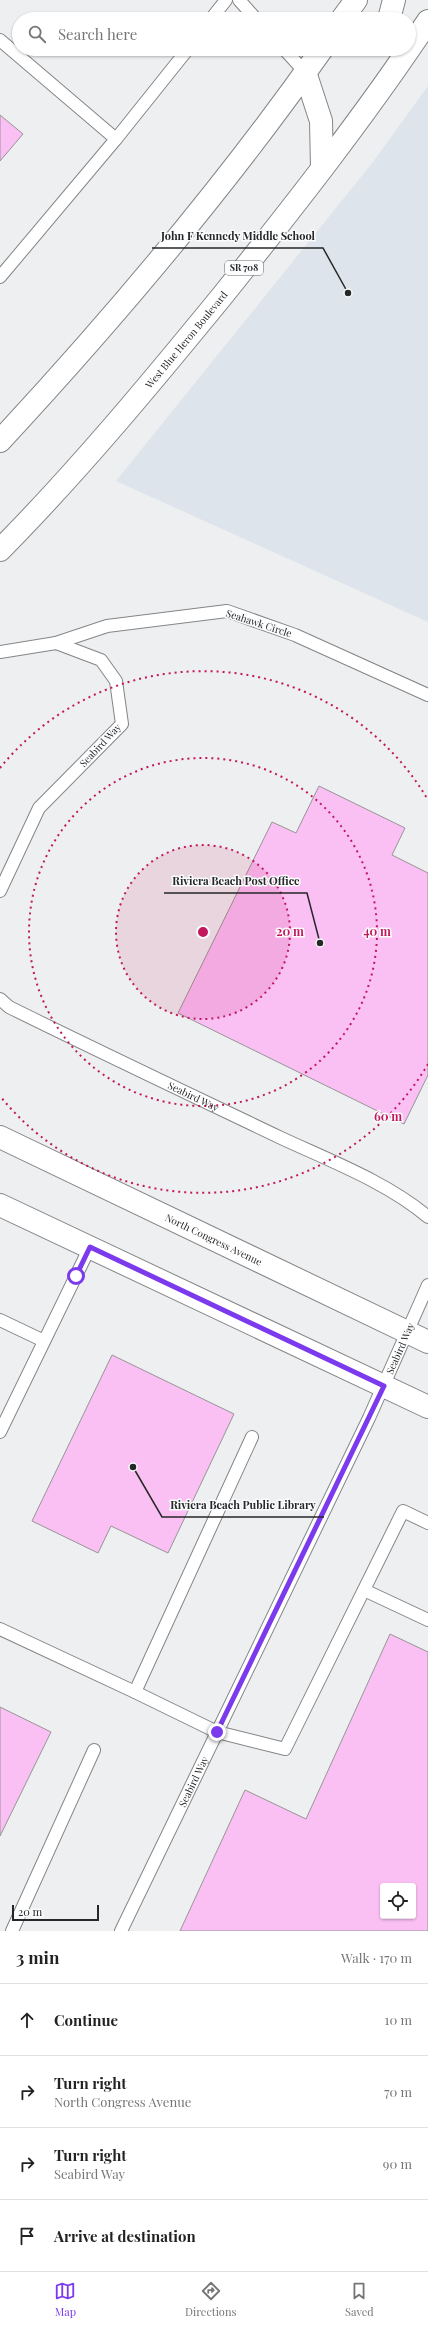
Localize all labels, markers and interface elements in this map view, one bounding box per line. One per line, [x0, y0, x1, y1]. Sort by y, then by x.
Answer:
search box [12, 12, 416, 56]
icon: search [26, 23, 48, 45]
text: Search here [58, 24, 137, 44]
callout: John F Kennedy Middle School [152, 225, 323, 248]
text: John F Kennedy Middle School [160, 228, 316, 243]
road number: SR 708 [225, 261, 263, 275]
street label: West Blue Heron Boulevard [141, 288, 231, 392]
street label: Seahawk Circle [224, 606, 294, 640]
street label: Seabird Way [76, 720, 124, 770]
callout: Riviera Beach Post Office [164, 870, 307, 893]
text: Riviera Beach Post Office [172, 873, 300, 888]
text: 20 m [276, 923, 304, 939]
text: 40 m [363, 923, 391, 939]
centre of rings [196, 925, 210, 939]
street label: Seabird Way [166, 1078, 221, 1114]
text: 60 m [374, 1108, 402, 1124]
street label: North Congress Avenue [163, 1210, 264, 1269]
route start [67, 1267, 85, 1285]
street label: Seabird Way [382, 1320, 417, 1376]
callout: Riviera Beach Public Library [162, 1494, 324, 1517]
text: Riviera Beach Public Library [170, 1497, 316, 1512]
route end [208, 1723, 226, 1741]
street label: Seabird Way [175, 1754, 211, 1809]
map controls [380, 1883, 416, 1919]
button: locate [380, 1883, 416, 1919]
scale bar [12, 1903, 99, 1922]
text: 20 m [18, 1904, 42, 1919]
text: 3 min [16, 1946, 59, 1968]
text: Walk · 170 m [341, 1949, 412, 1966]
icon: ahead [16, 2009, 38, 2031]
text: Continue [54, 2010, 118, 2030]
text: 10 m [385, 2011, 412, 2028]
text: Turn right [54, 2073, 127, 2093]
icon: right [16, 2081, 38, 2103]
text: 70 m [384, 2083, 412, 2100]
text: North Congress Avenue [54, 2093, 191, 2110]
text: Turn right [54, 2145, 127, 2165]
icon: right [16, 2153, 38, 2175]
text: 90 m [383, 2155, 412, 2172]
text: Seabird Way [54, 2165, 125, 2182]
icon: arrive [16, 2225, 38, 2247]
text: Arrive at destination [54, 2226, 196, 2246]
tab: Map [54, 2280, 76, 2319]
tab: Directions [185, 2280, 236, 2319]
tab: Saved [345, 2280, 374, 2319]

